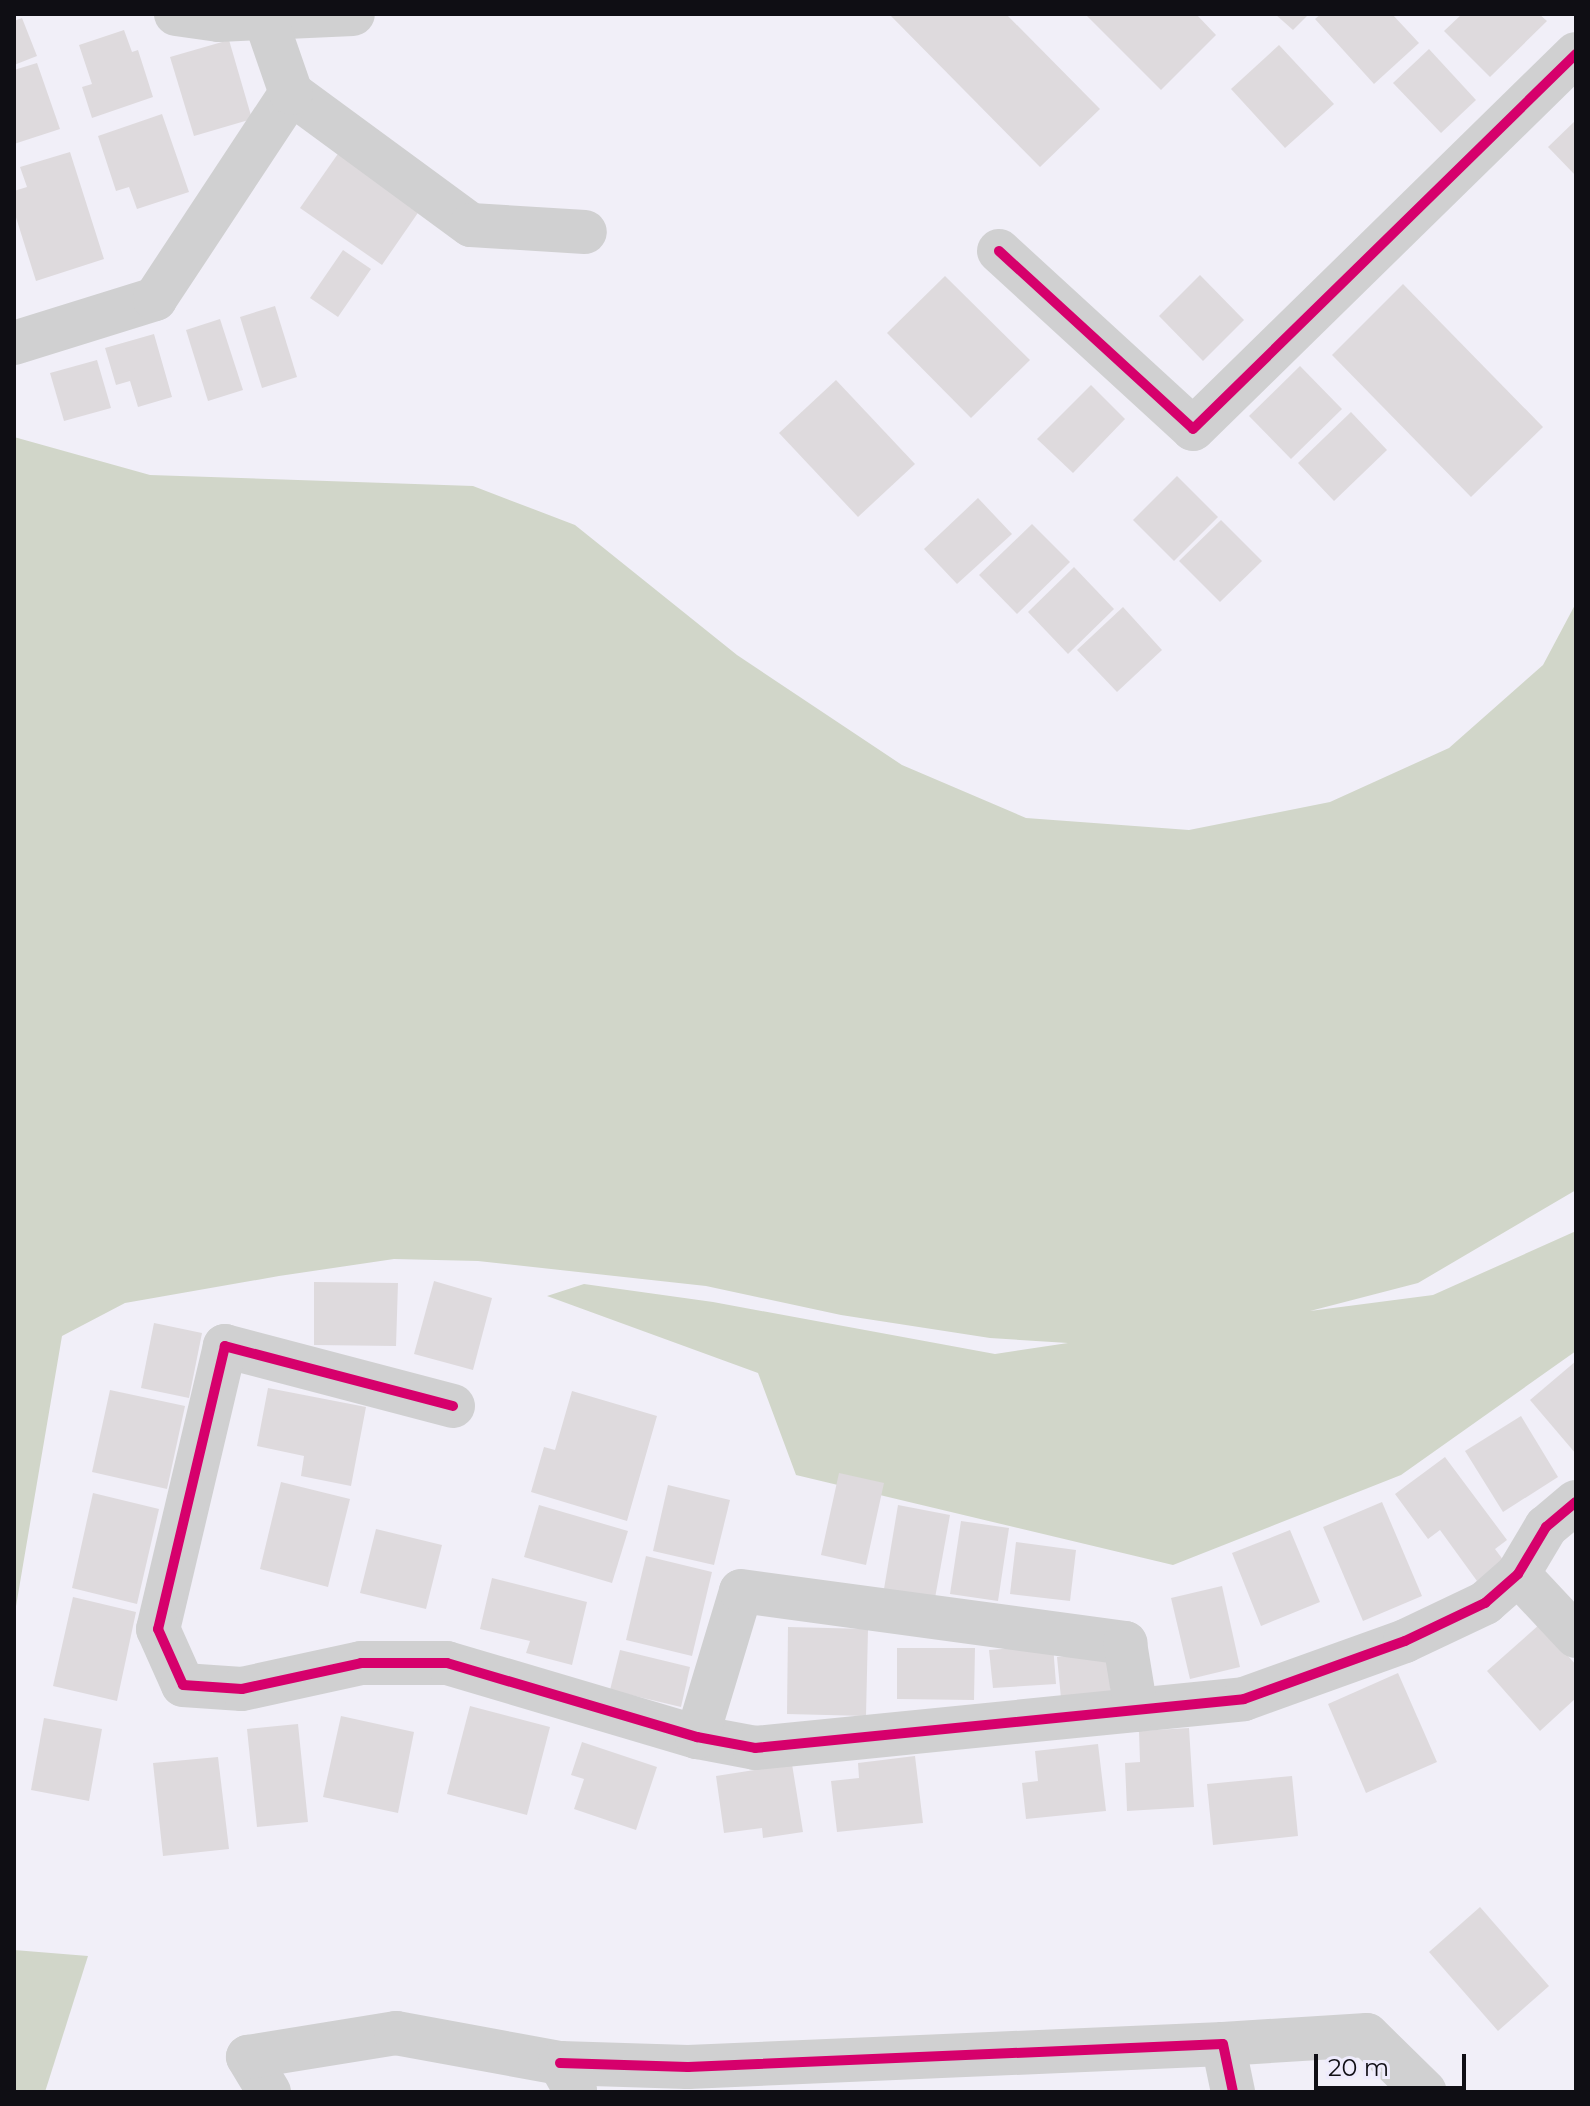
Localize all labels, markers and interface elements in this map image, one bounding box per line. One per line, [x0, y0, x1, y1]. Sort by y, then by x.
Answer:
scale bar [1318, 2038, 1470, 2088]
text: 20 m [1328, 2053, 1389, 2082]

